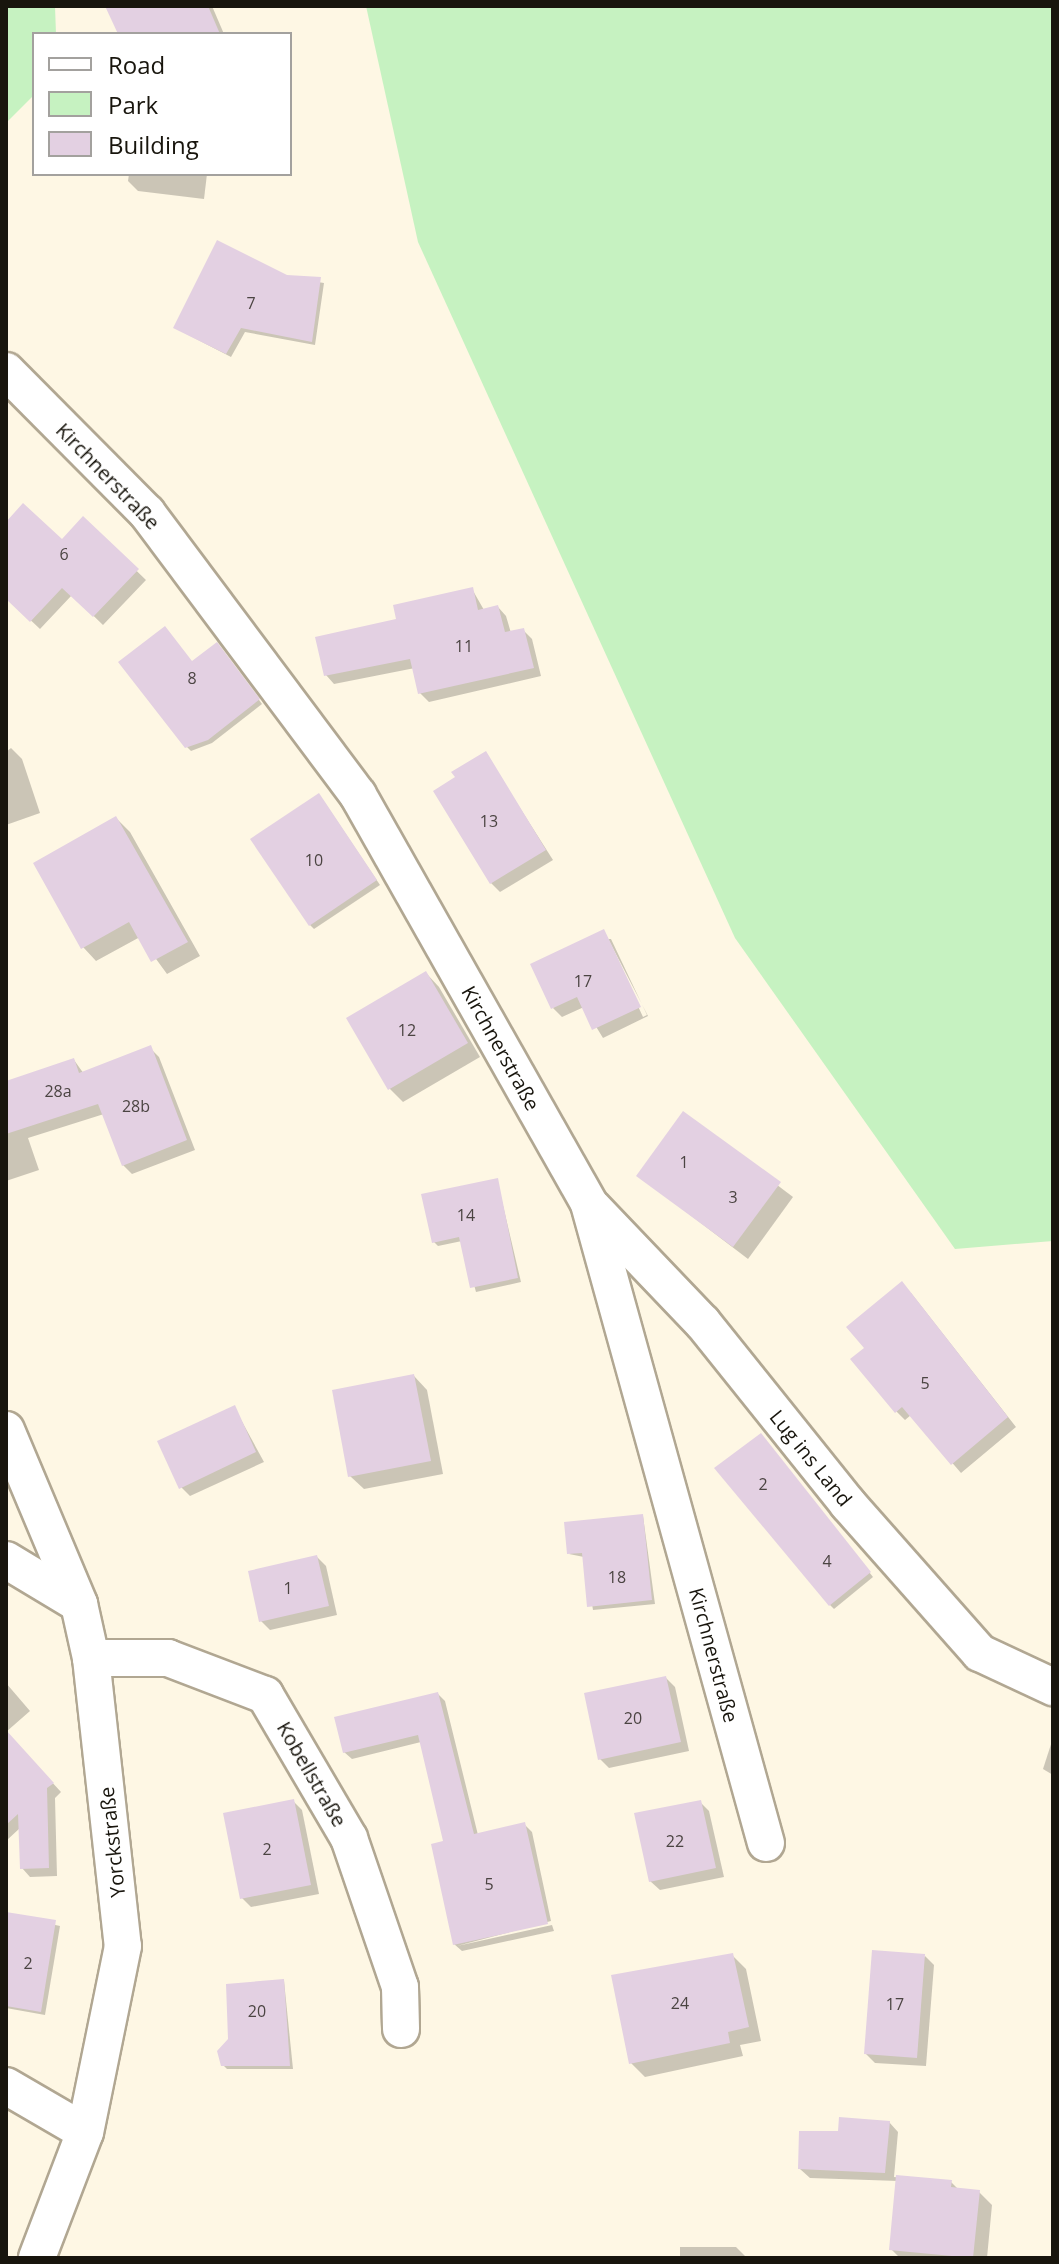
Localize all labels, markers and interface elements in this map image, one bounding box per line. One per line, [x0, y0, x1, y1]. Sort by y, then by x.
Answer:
legend [32, 32, 292, 176]
text: Road [108, 48, 165, 81]
text: Park [108, 88, 158, 121]
text: Building [108, 128, 199, 161]
house number: 7 [246, 293, 256, 313]
street label: Kirchnerstraße [51, 418, 165, 534]
house number: 6 [59, 544, 69, 564]
house number: 11 [455, 636, 473, 656]
house number: 8 [187, 668, 197, 688]
house number: 13 [480, 811, 498, 831]
house number: 10 [305, 850, 323, 870]
house number: 17 [574, 971, 592, 991]
street label: Kirchnerstraße [457, 982, 545, 1114]
house number: 12 [398, 1020, 416, 1040]
house number: 28a [44, 1081, 72, 1101]
house number: 28b [122, 1096, 150, 1116]
house number: 1 [679, 1152, 689, 1172]
house number: 3 [728, 1187, 738, 1207]
house number: 14 [457, 1205, 475, 1225]
house number: 5 [920, 1373, 930, 1393]
street label: Lug ins Land [765, 1405, 857, 1511]
house number: 2 [758, 1474, 768, 1494]
house number: 4 [822, 1551, 832, 1571]
house number: 18 [608, 1567, 626, 1587]
house number: 1 [283, 1578, 293, 1598]
street label: Kirchnerstraße [684, 1585, 744, 1725]
house number: 20 [624, 1708, 642, 1728]
street label: Kobellstraße [272, 1717, 352, 1831]
street label: Yorckstraße [94, 1785, 130, 1899]
house number: 22 [666, 1831, 684, 1851]
house number: 2 [262, 1839, 272, 1859]
house number: 5 [484, 1874, 494, 1894]
house number: 2 [23, 1953, 33, 1973]
house number: 24 [671, 1993, 689, 2013]
house number: 17 [886, 1994, 904, 2014]
house number: 20 [248, 2001, 266, 2021]

